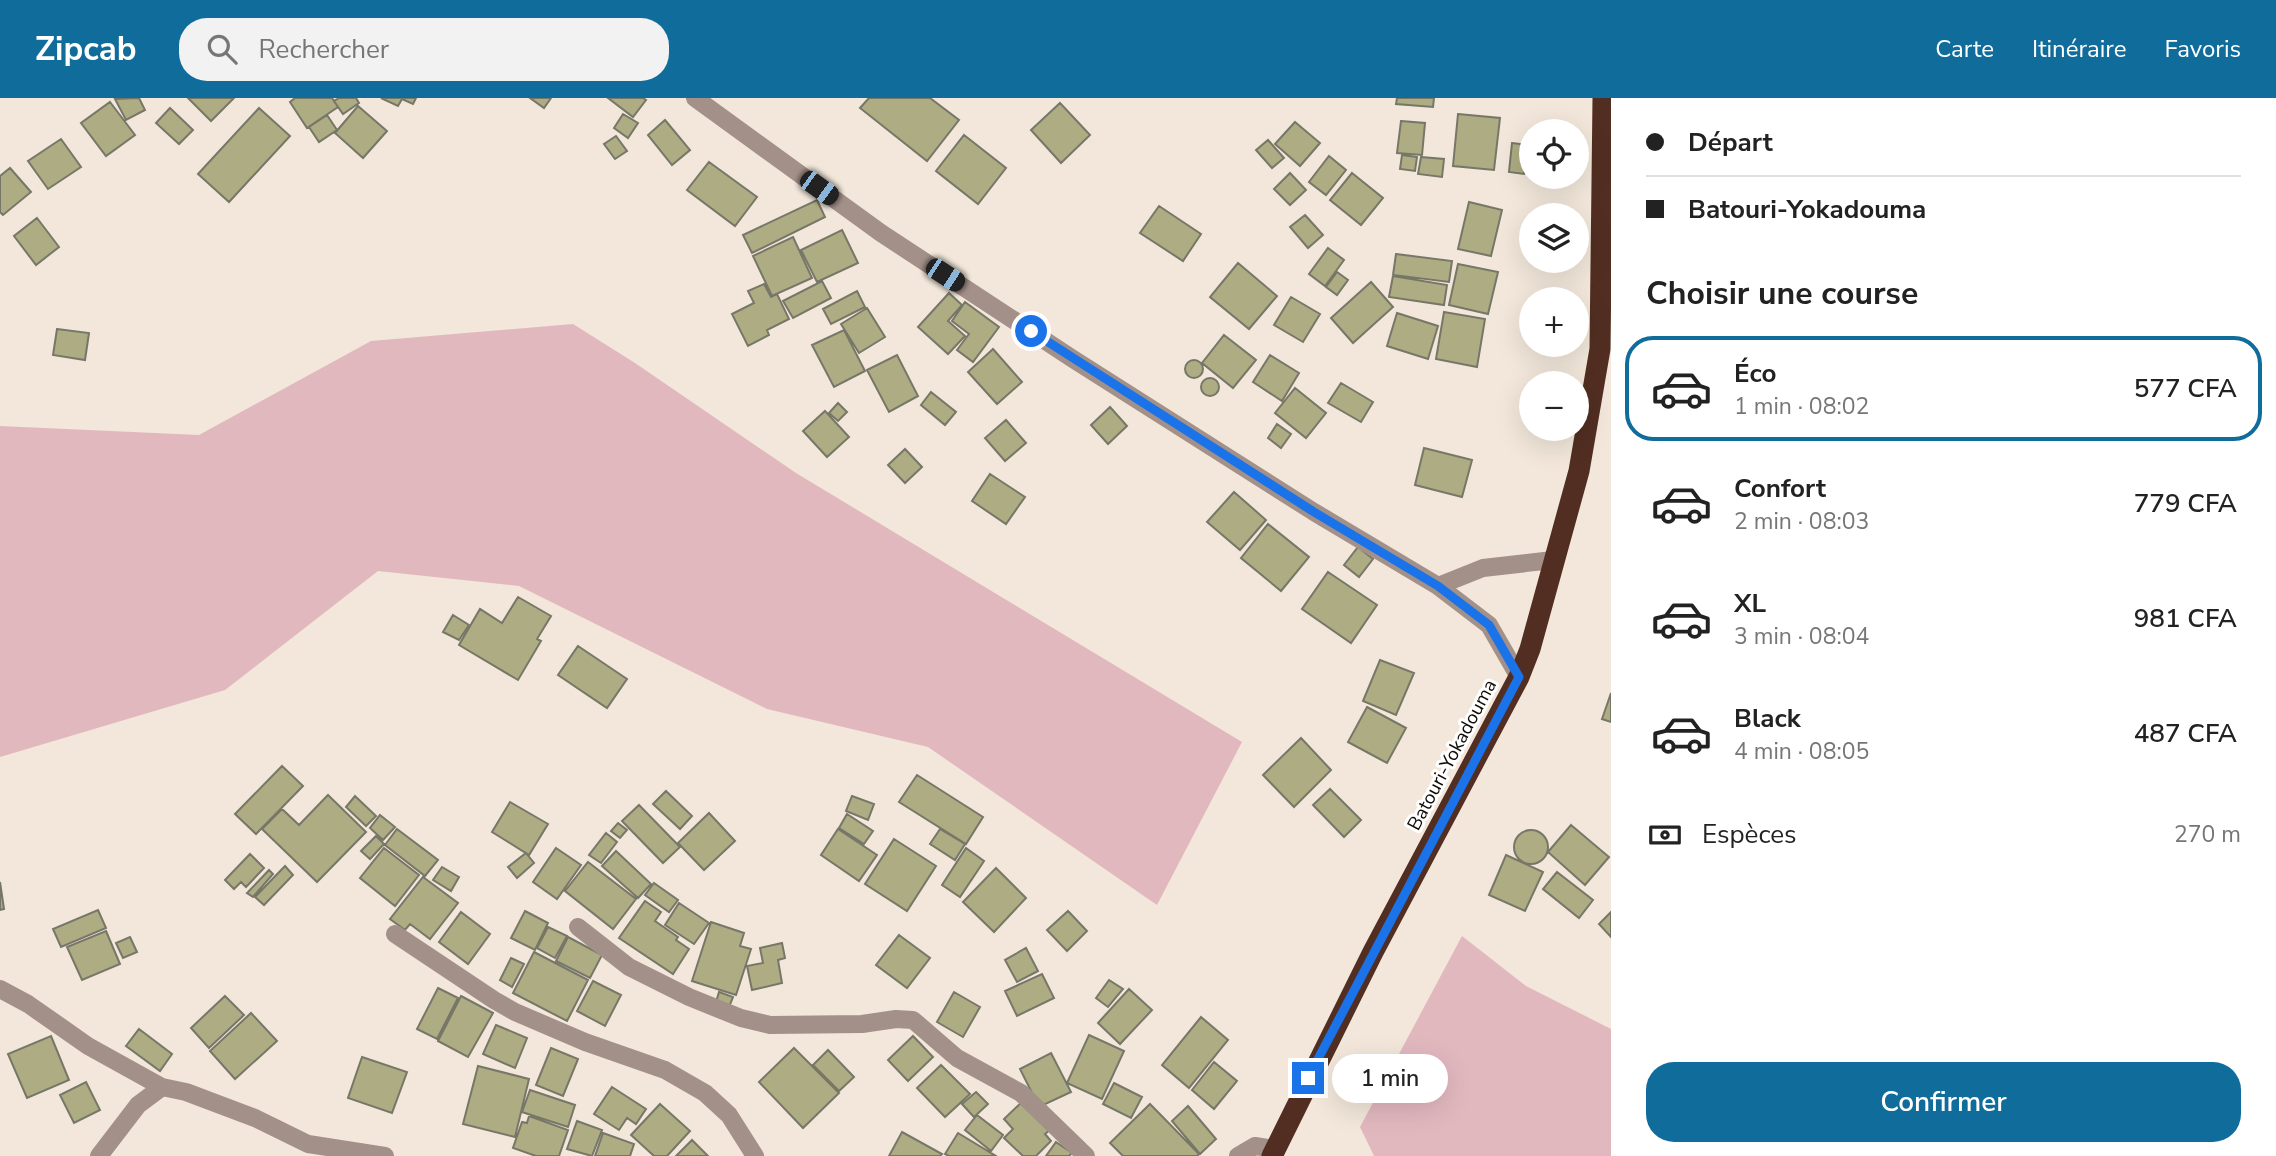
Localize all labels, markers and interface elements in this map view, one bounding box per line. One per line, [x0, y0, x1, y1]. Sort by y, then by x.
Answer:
search box [179, 18, 669, 81]
text: Zipcab [35, 27, 137, 72]
icon: search [203, 30, 241, 68]
text: Rechercher [259, 32, 389, 67]
text: Carte [1935, 33, 1994, 65]
text: Itinéraire [2032, 33, 2126, 65]
text: Favoris [2164, 33, 2241, 65]
map controls [1519, 119, 1589, 441]
button: locate [1519, 119, 1589, 189]
text: Départ [1688, 125, 1773, 160]
car [796, 167, 843, 209]
text: Batouri-Yokadouma [1688, 192, 1926, 227]
button: layers [1519, 203, 1589, 273]
car [922, 255, 969, 295]
text: Choisir une course [1646, 272, 1918, 315]
button: + [1519, 287, 1589, 357]
route start [1015, 315, 1047, 347]
text: Éco [1734, 356, 1776, 391]
icon: car [1650, 357, 1713, 420]
button: − [1519, 371, 1589, 441]
text: 577 CFA [2134, 371, 2237, 406]
text: 1 min · 08:02 [1734, 391, 1869, 422]
text: Confort [1734, 471, 1826, 506]
icon: car [1650, 472, 1713, 535]
text: 779 CFA [2134, 486, 2237, 521]
text: 2 min · 08:03 [1734, 506, 1869, 537]
text: XL [1734, 586, 1766, 621]
icon: car [1650, 587, 1713, 650]
text: 981 CFA [2134, 601, 2237, 636]
text: 3 min · 08:04 [1734, 621, 1869, 652]
street label: Batouri-Yokadouma [1401, 675, 1503, 835]
text: Black [1734, 701, 1801, 736]
icon: car [1650, 702, 1713, 765]
text: 487 CFA [2134, 716, 2237, 751]
text: 4 min · 08:05 [1734, 736, 1869, 767]
icon: cash [1646, 816, 1684, 854]
text: Espèces [1702, 817, 1797, 852]
text: 270 m [2174, 819, 2241, 850]
callout: 1 min [1332, 1054, 1448, 1102]
route end [1292, 1062, 1324, 1094]
button: Confirmer [1646, 1062, 2241, 1142]
text: 1 min [1361, 1063, 1419, 1094]

